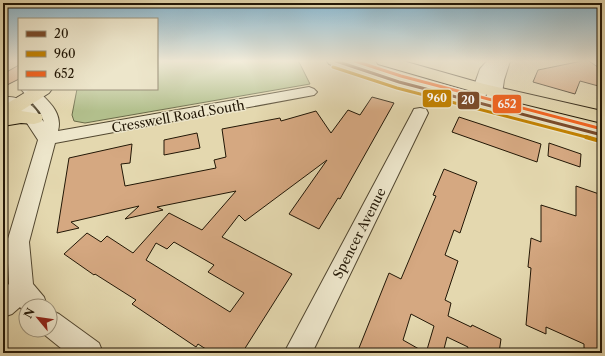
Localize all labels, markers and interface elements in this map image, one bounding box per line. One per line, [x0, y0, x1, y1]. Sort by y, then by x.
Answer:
legend [18, 18, 158, 90]
text: 20 [54, 26, 69, 41]
text: 960 [54, 46, 76, 61]
text: 652 [54, 66, 75, 81]
line badge: 960 [422, 89, 452, 108]
text: 960 [427, 91, 447, 105]
line badge: 20 [457, 91, 480, 110]
text: 20 [461, 93, 475, 107]
line badge: 652 [492, 94, 522, 114]
street label: Cresswell Road South [110, 96, 246, 136]
text: 652 [497, 97, 517, 111]
street label: Spencer Avenue [329, 185, 389, 281]
north arrow [18, 298, 58, 338]
text: N [21, 305, 38, 321]

